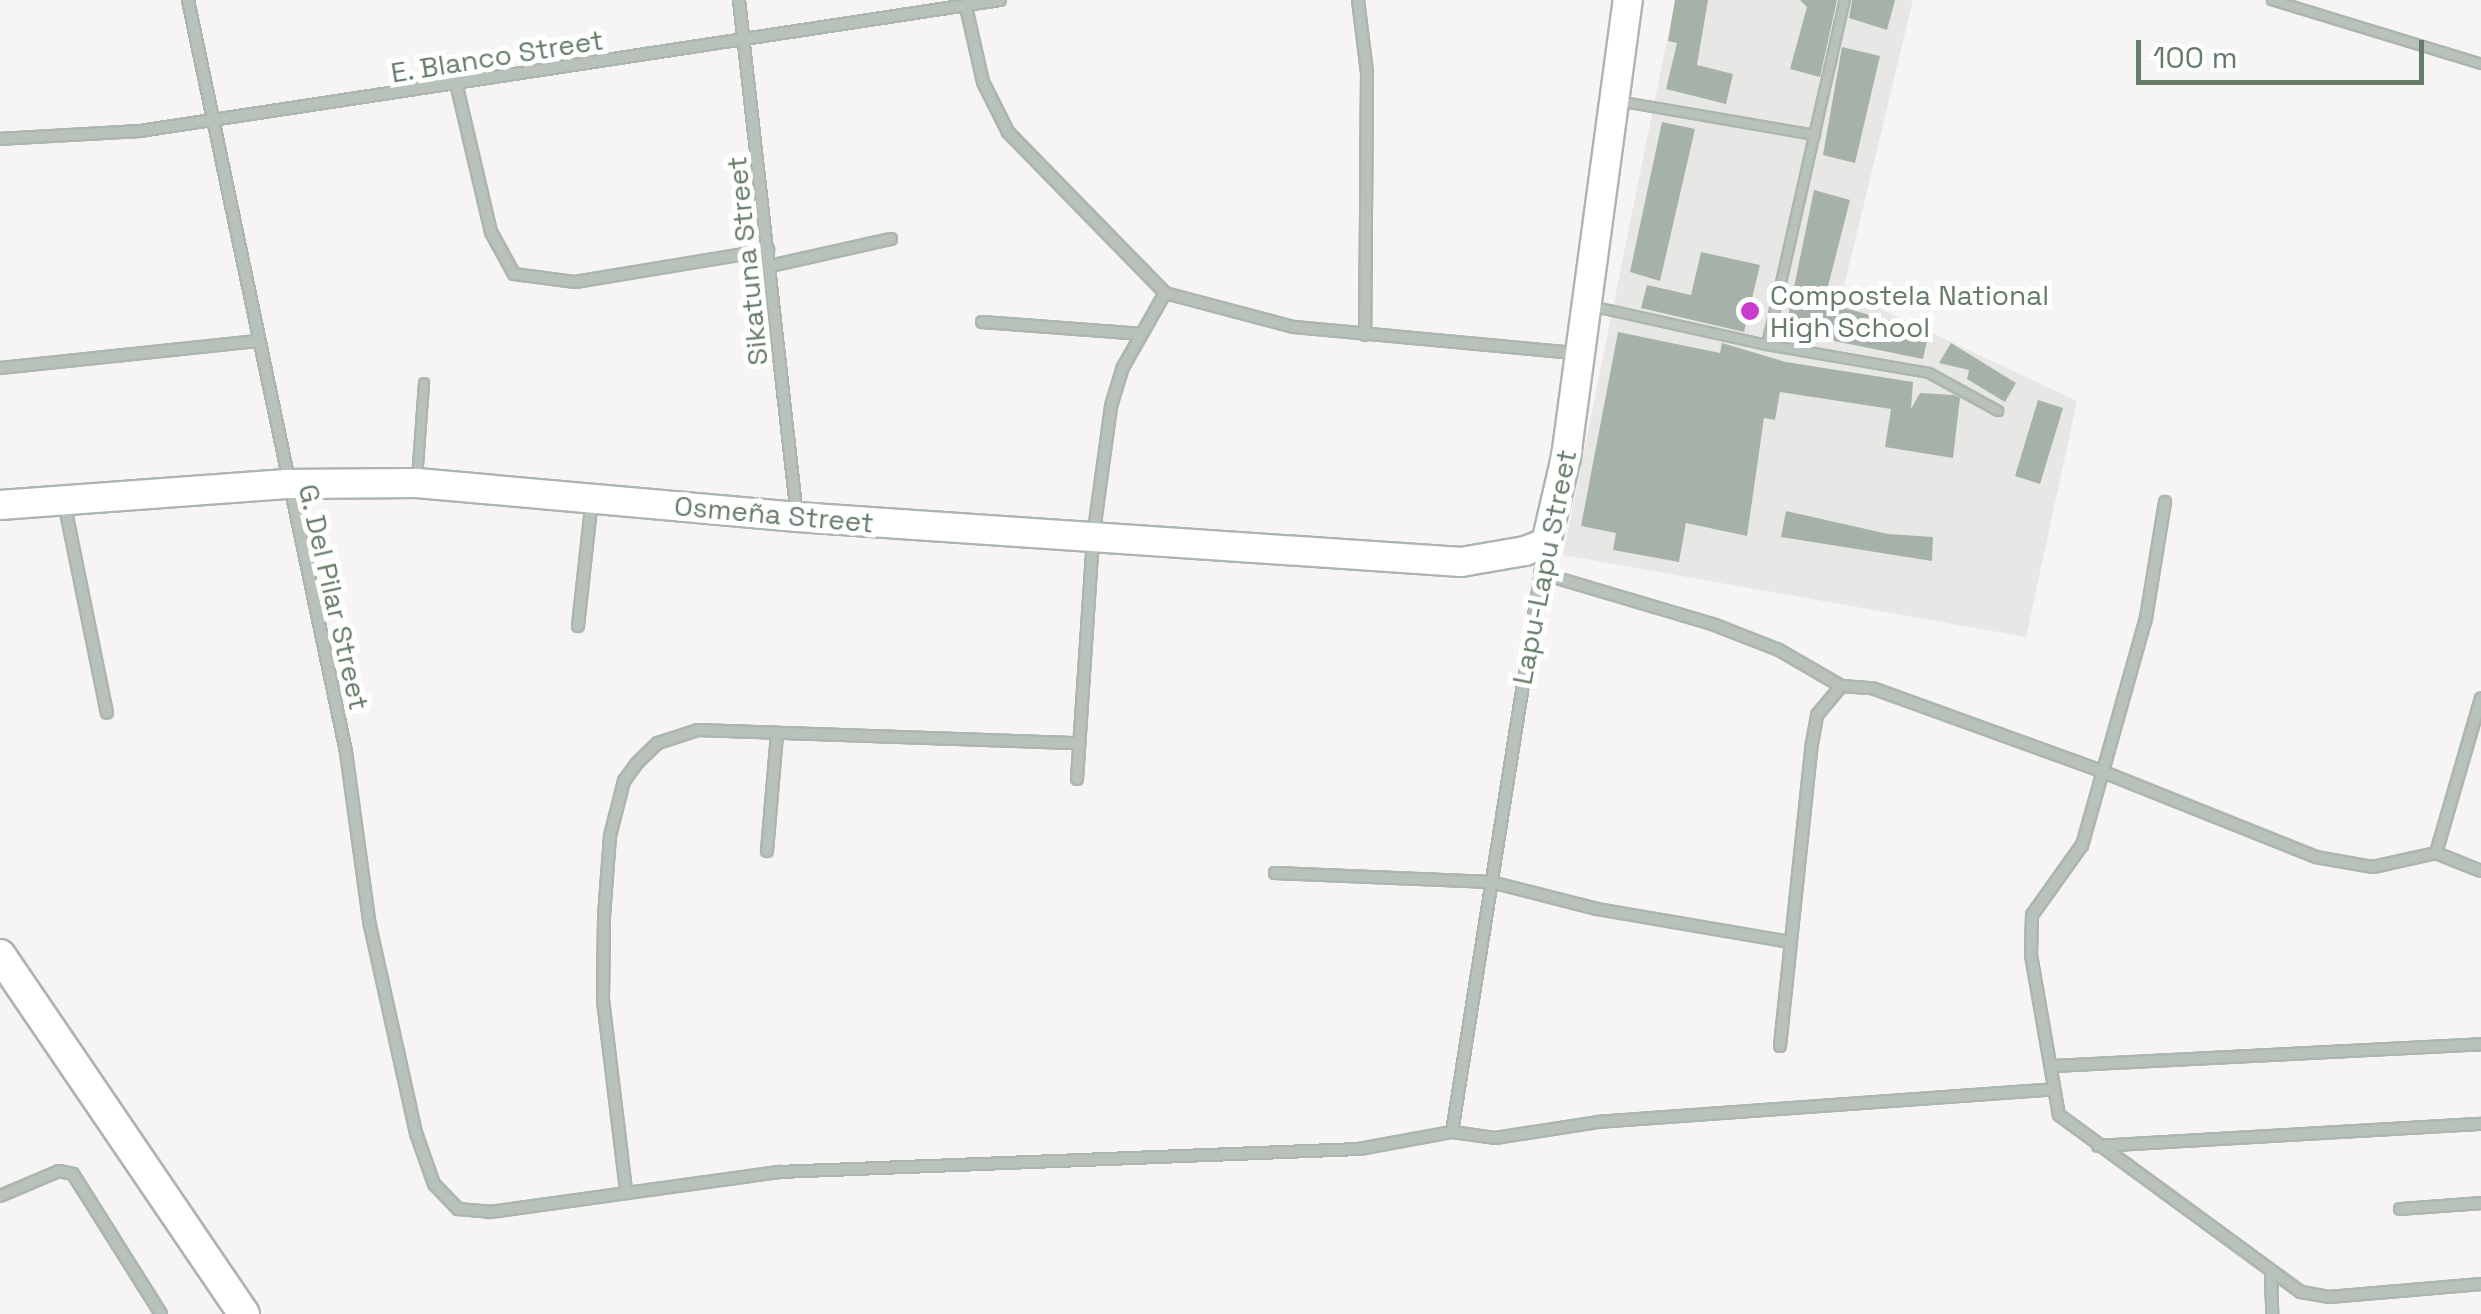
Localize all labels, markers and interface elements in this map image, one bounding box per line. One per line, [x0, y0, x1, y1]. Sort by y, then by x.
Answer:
scale bar [2141, 20, 2428, 82]
street label: E. Blanco Street [388, 23, 606, 89]
text: 100 m [2153, 38, 2238, 77]
street label: Sikatuna Street [719, 155, 775, 367]
place label: Compostela National High School [1770, 278, 2049, 344]
marker: Compostela National High School [1739, 300, 1761, 322]
street label: Lapu-Lapu Street [1505, 447, 1583, 687]
street label: G. Del Pilar Street [292, 480, 376, 714]
street label: Osmeña Street [673, 489, 875, 539]

